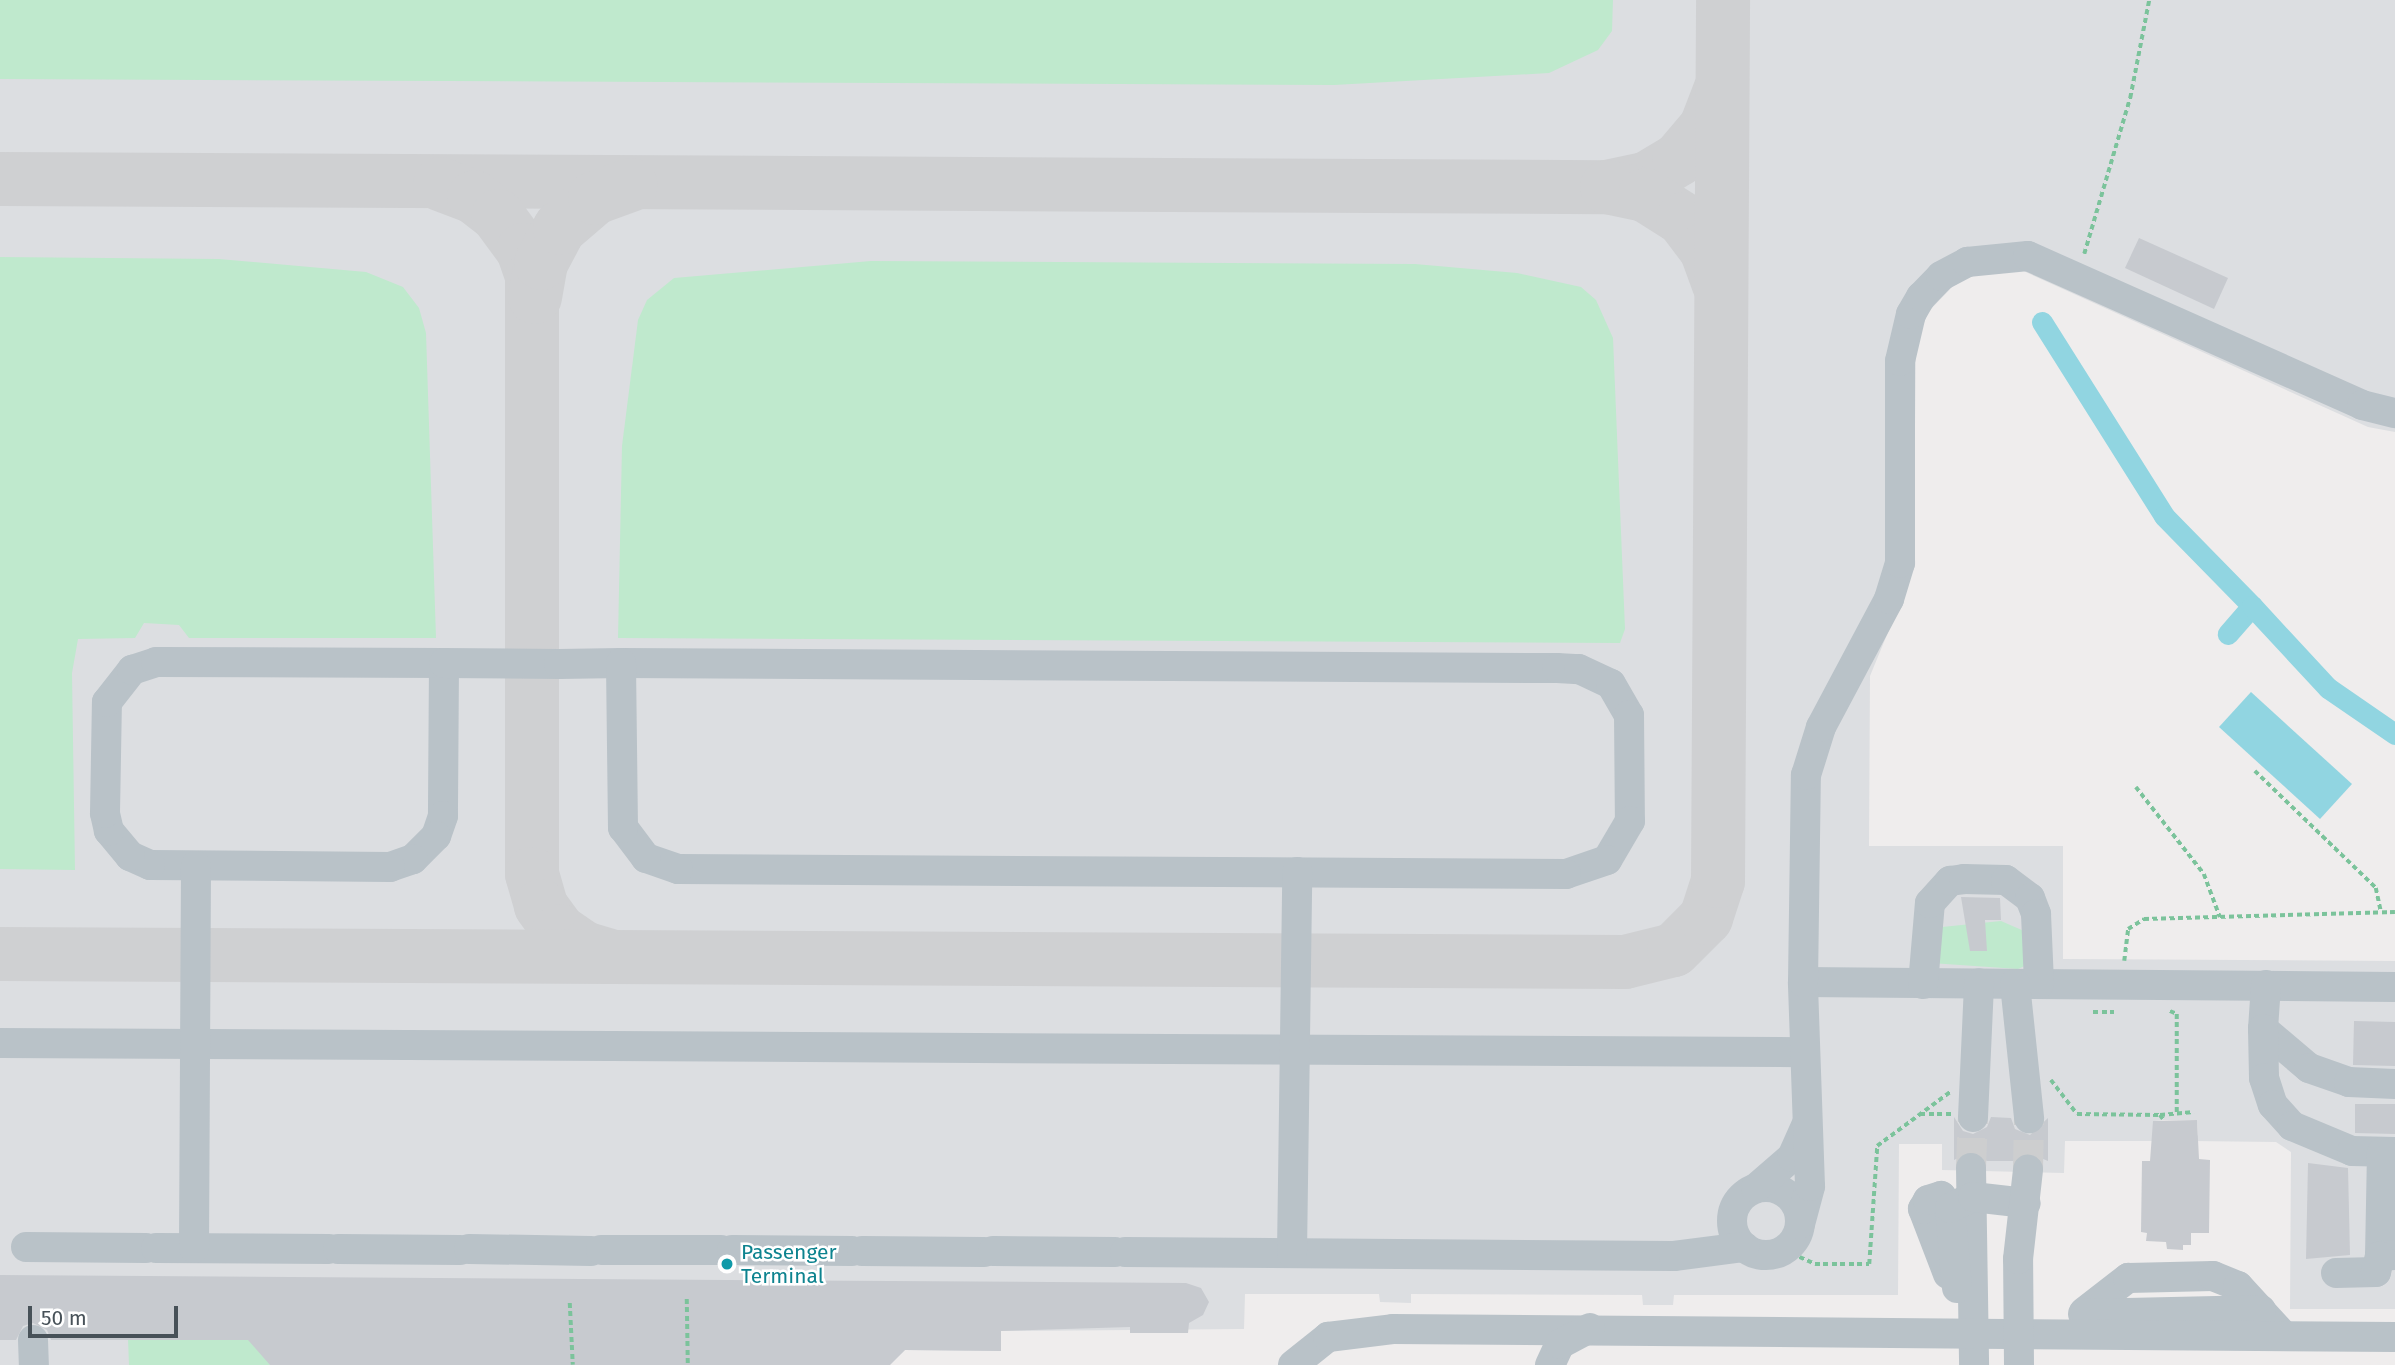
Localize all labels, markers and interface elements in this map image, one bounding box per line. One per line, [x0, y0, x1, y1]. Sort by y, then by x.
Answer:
place label: Passenger Terminal [741, 1239, 837, 1289]
marker: Passenger Terminal [719, 1256, 735, 1272]
scale bar [32, 1292, 182, 1336]
text: 50 m [41, 1305, 87, 1331]

